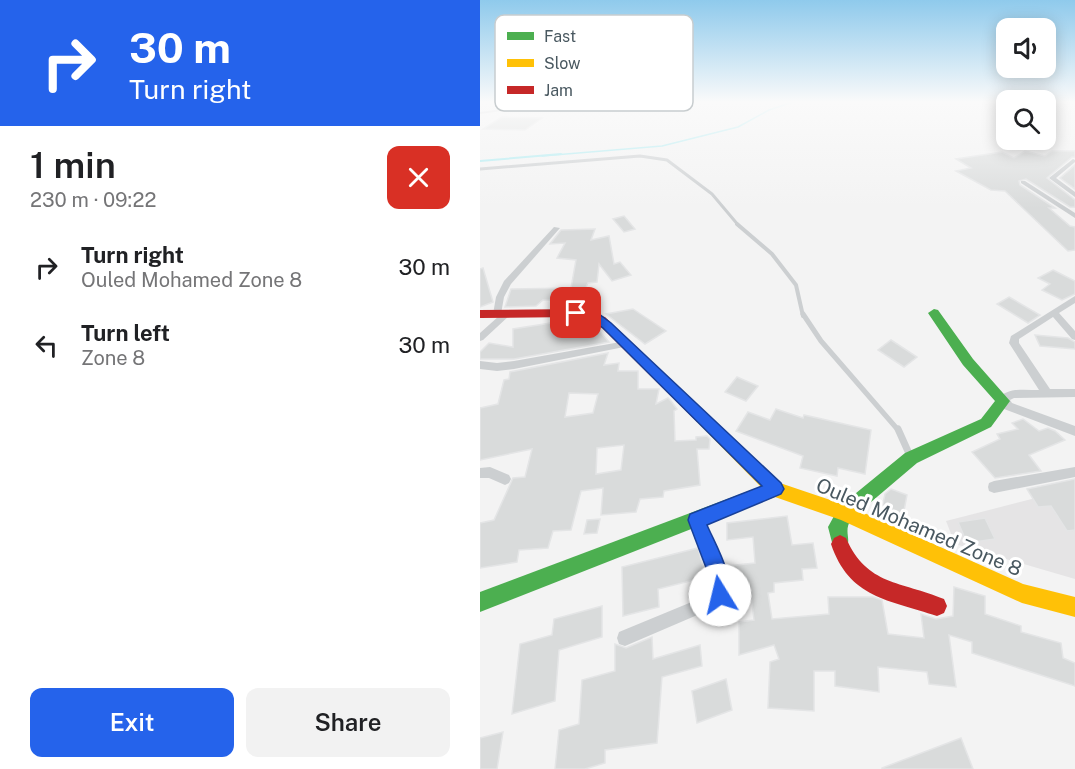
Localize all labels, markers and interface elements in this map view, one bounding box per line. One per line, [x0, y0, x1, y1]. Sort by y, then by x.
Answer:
legend [495, 15, 693, 111]
map controls [996, 18, 1056, 150]
button: sound [996, 18, 1056, 78]
text: 30 m [129, 23, 231, 72]
icon: right [30, 24, 108, 102]
text: Fast [544, 27, 576, 46]
text: Slow [544, 54, 581, 73]
text: Turn right [129, 73, 252, 105]
text: Jam [544, 81, 573, 100]
button: search [996, 90, 1056, 150]
text: 1 min [30, 144, 116, 186]
button: close [387, 146, 450, 209]
text: 230 m · 09:22 [30, 188, 156, 212]
text: Turn right [81, 242, 184, 268]
icon: right [30, 251, 63, 284]
text: 30 m [398, 254, 450, 280]
text: Ouled Mohamed Zone 8 [81, 268, 302, 292]
pin [550, 287, 601, 338]
icon: arrive [559, 296, 592, 329]
text: Turn left [81, 320, 170, 346]
icon: left [30, 329, 63, 362]
text: 30 m [398, 332, 450, 358]
text: Zone 8 [81, 346, 145, 370]
street label: Ouled Mohamed Zone 8 [812, 473, 1026, 581]
position arrow [688, 563, 752, 627]
button: Exit [30, 688, 234, 757]
button: Share [246, 688, 450, 757]

